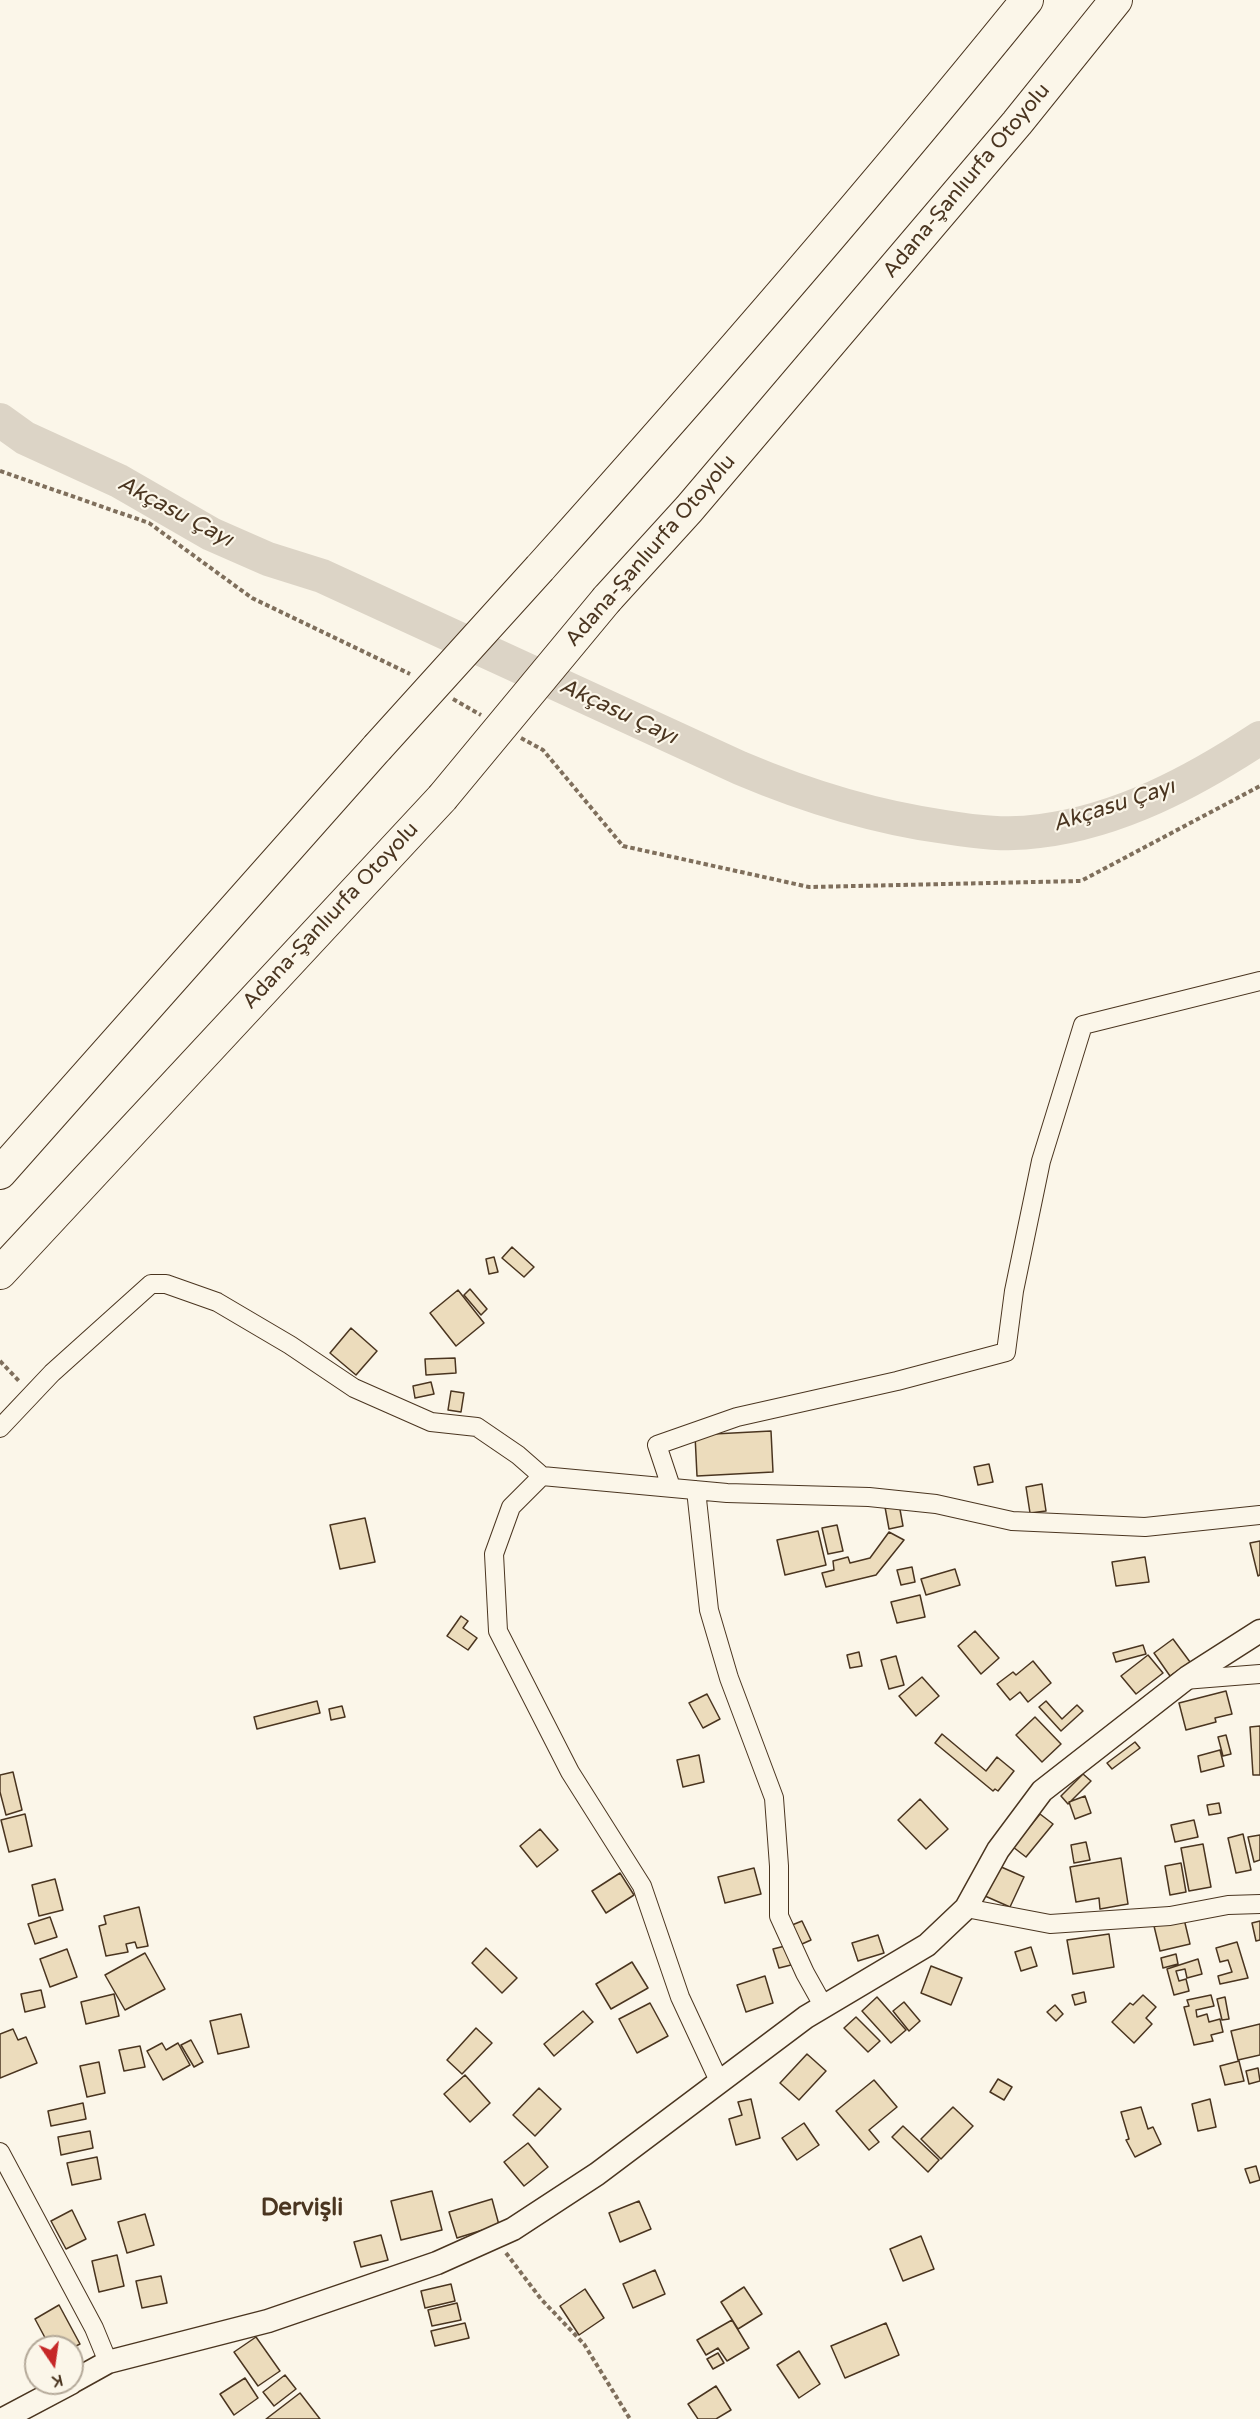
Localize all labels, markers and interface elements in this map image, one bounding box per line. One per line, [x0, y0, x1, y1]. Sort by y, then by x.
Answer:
street label: Adana-Şanlıurfa Otoyolu [878, 79, 1056, 283]
street label: Adana-Şanlıurfa Otoyolu [561, 450, 741, 652]
water label: Akçasu Çayı [113, 471, 237, 553]
water label: Akçasu Çayı [555, 673, 681, 751]
water label: Akçasu Çayı [1050, 774, 1178, 838]
street label: Adana-Şanlıurfa Otoyolu [238, 817, 424, 1015]
district label: Dervişli [261, 2195, 343, 2223]
north arrow [24, 2335, 84, 2395]
text: K [50, 2370, 65, 2392]

